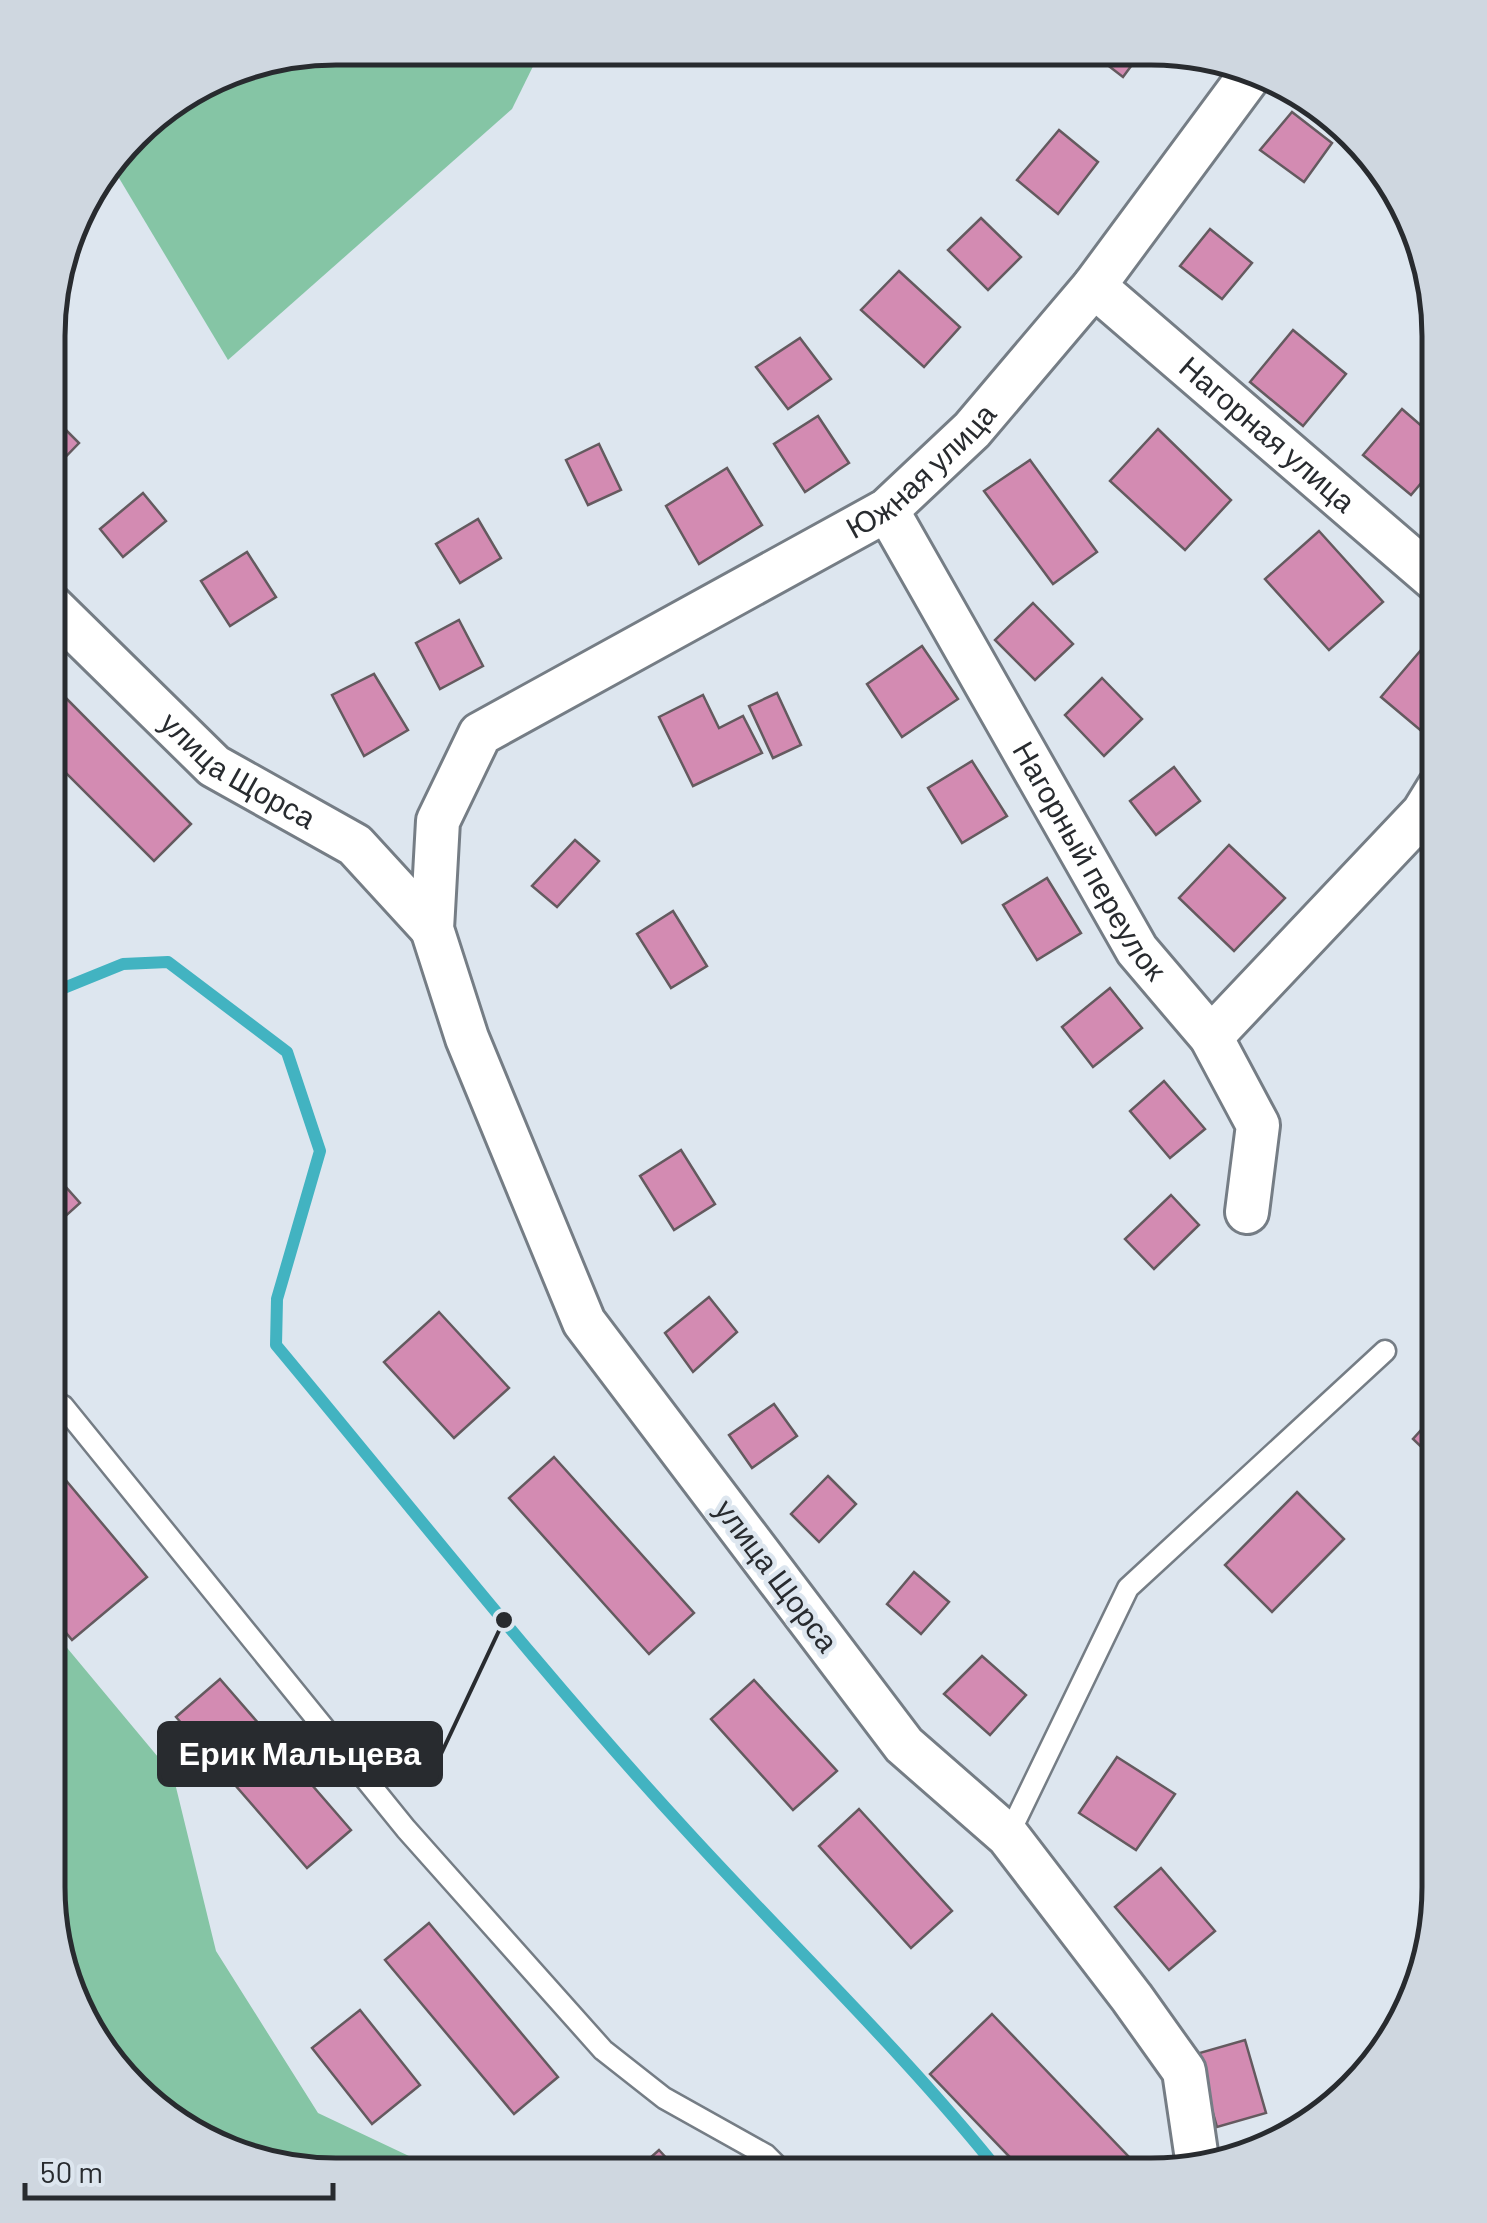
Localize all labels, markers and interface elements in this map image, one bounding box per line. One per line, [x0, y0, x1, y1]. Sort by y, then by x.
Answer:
street label: Нагорная улица [1173, 348, 1363, 519]
street label: Южная улица [839, 395, 1003, 545]
street label: улица Щорса [154, 704, 323, 835]
street label: Нагорный переулок [1006, 734, 1175, 987]
street label: улица Щорса [709, 1491, 847, 1658]
callout: Ерик Мальцева [159, 1723, 441, 1785]
text: Ерик Мальцева [179, 1733, 421, 1772]
scale bar [25, 2138, 332, 2200]
text: 50 m [40, 2153, 103, 2189]

